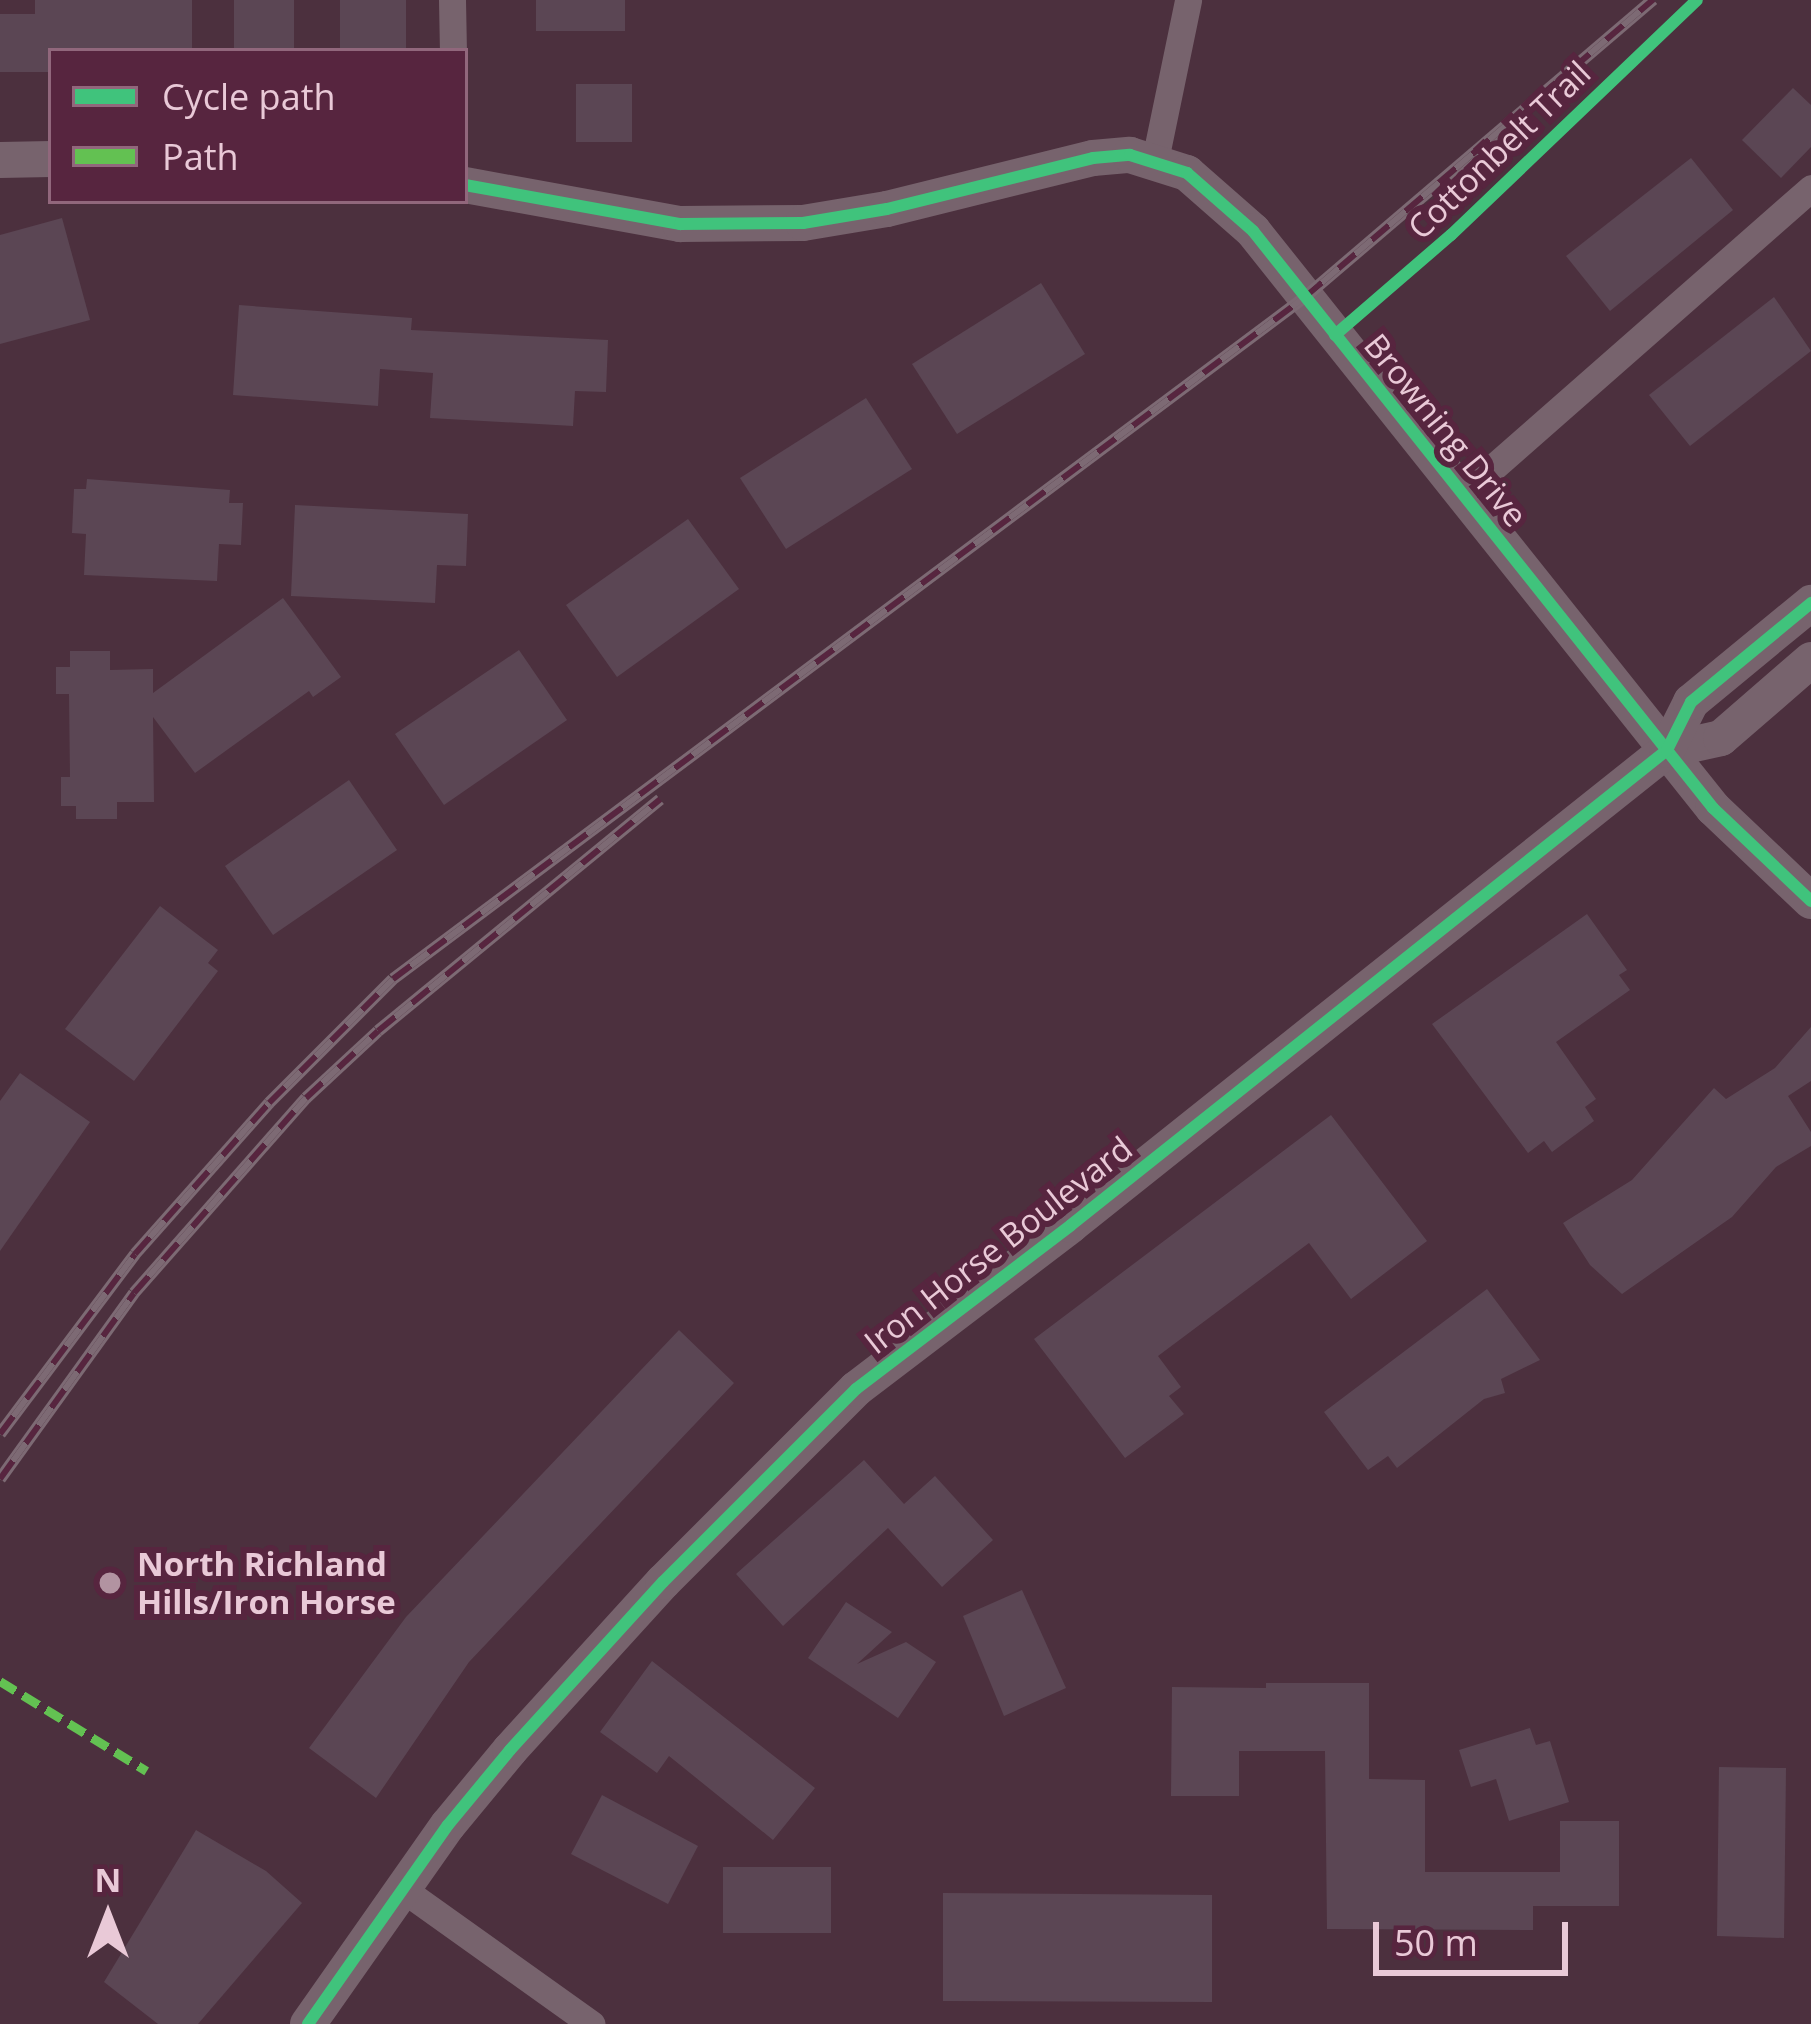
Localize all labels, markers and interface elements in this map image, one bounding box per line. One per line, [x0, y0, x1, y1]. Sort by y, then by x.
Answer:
legend [48, 48, 468, 204]
street label: Cottonbelt Trail [1400, 53, 1598, 247]
text: Cycle path [162, 72, 336, 121]
text: Path [162, 132, 239, 181]
street label: Browning Drive [1356, 326, 1536, 534]
street label: Iron Horse Boulevard [856, 1128, 1140, 1362]
place label: North Richland Hills/Iron Horse [137, 1544, 396, 1622]
marker: North Richland Hills/Iron Horse [94, 1567, 126, 1599]
north arrow [48, 1856, 168, 1976]
text: N [95, 1857, 121, 1902]
scale bar [1379, 1898, 1574, 1972]
text: 50 m [1394, 1918, 1478, 1967]

